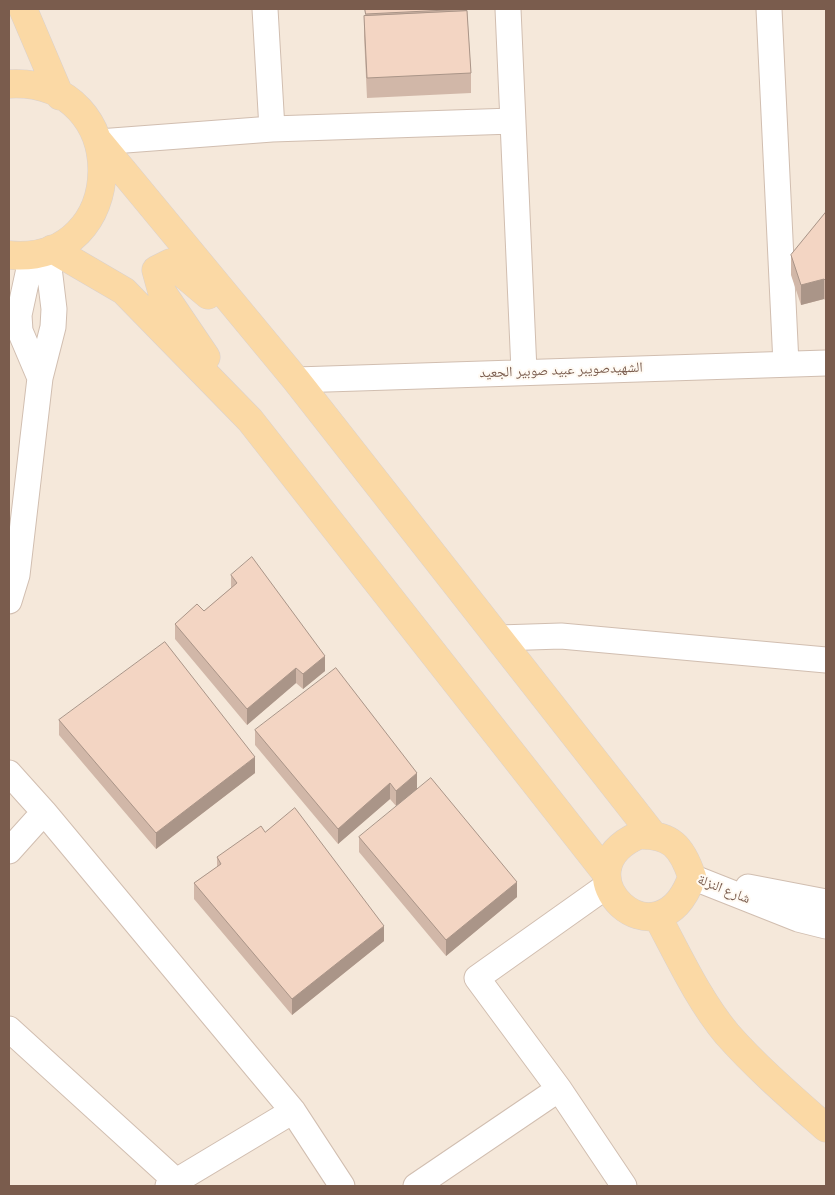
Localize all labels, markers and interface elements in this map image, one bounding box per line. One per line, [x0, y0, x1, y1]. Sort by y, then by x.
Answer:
street label: الشهيدصويبر عبيد صوبير الجعيد [479, 359, 643, 381]
street label: شارع النزلة [695, 871, 753, 907]

